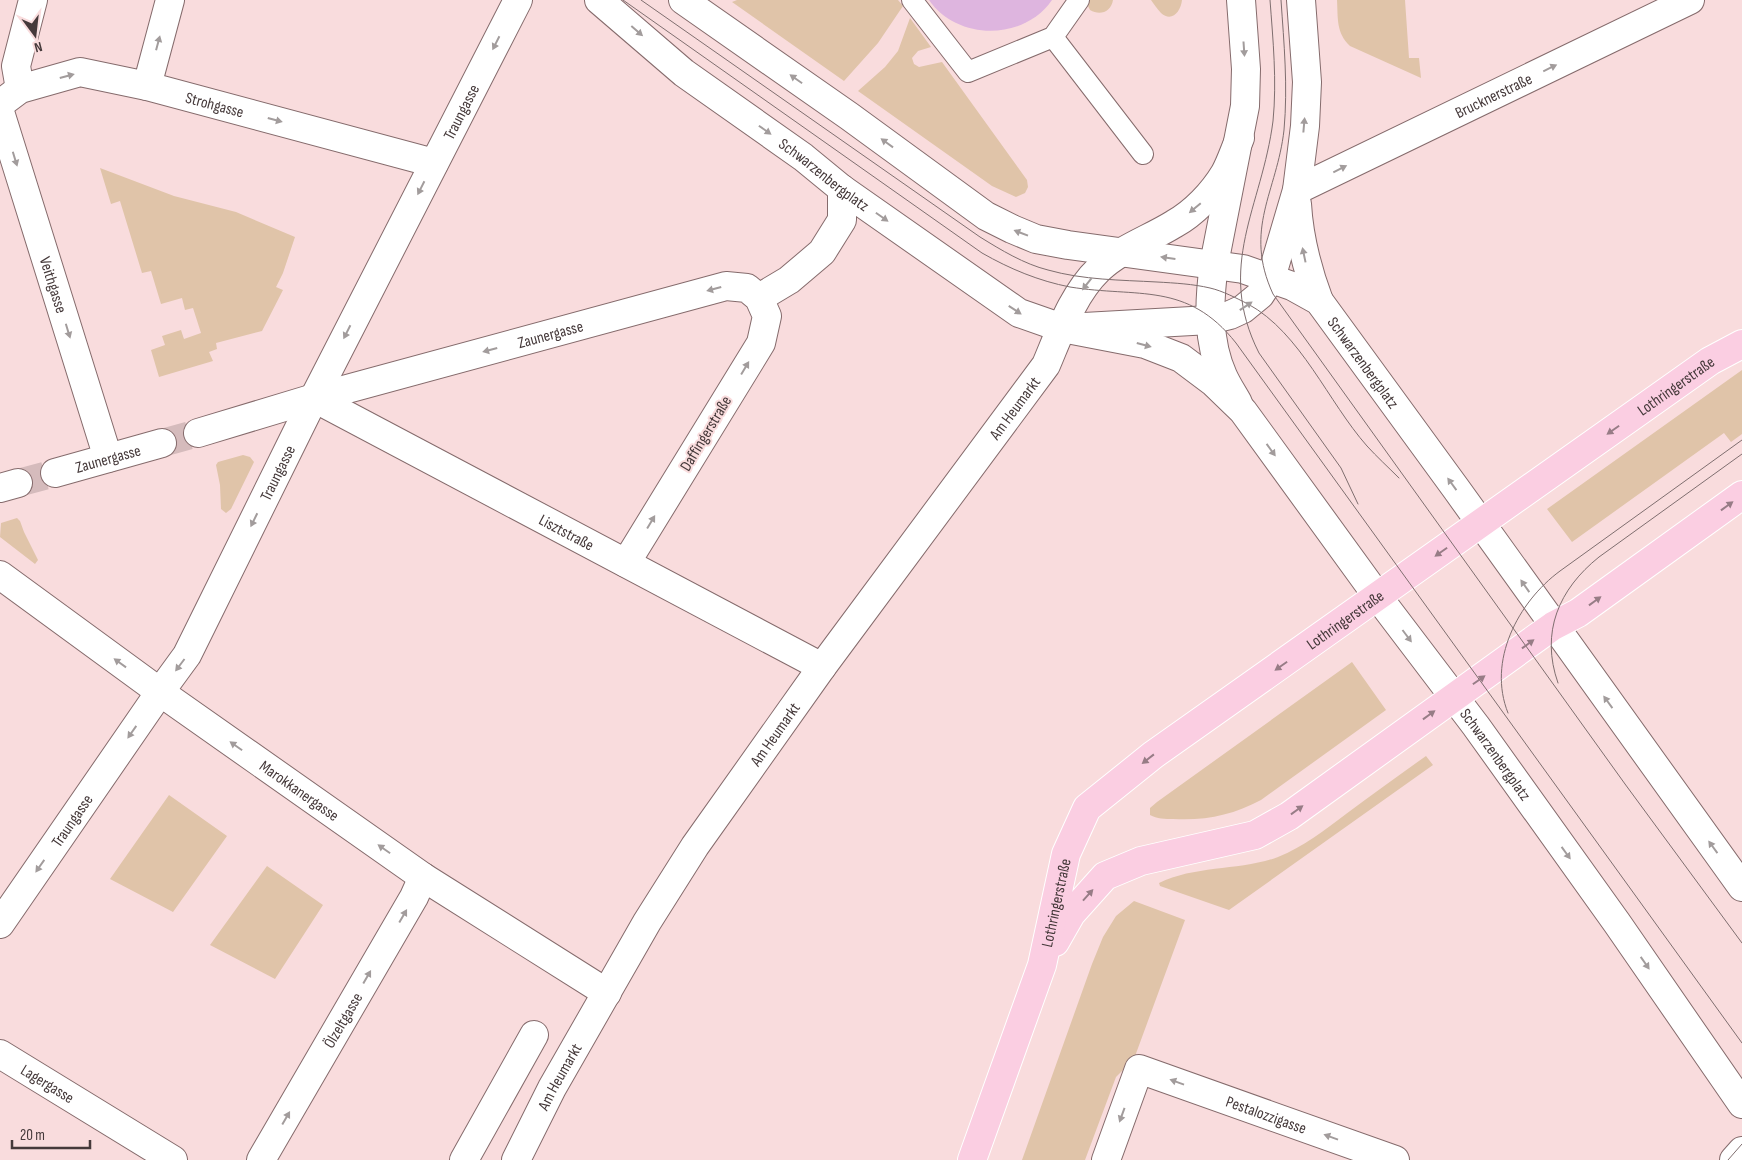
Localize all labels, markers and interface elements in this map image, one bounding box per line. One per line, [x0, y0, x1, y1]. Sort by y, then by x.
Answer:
north arrow [10, 10, 60, 60]
one-way arrow [630, 26, 643, 37]
one-way arrow [154, 35, 162, 51]
one-way arrow [492, 36, 500, 51]
text: N [32, 38, 44, 56]
one-way arrow [1241, 41, 1249, 57]
one-way arrow [1543, 63, 1557, 71]
street label: Brucknerstraße [1452, 70, 1535, 123]
one-way arrow [59, 72, 74, 80]
one-way arrow [790, 74, 803, 84]
street label: Traungasse [440, 82, 484, 143]
street label: Strohgasse [183, 89, 246, 123]
one-way arrow [1301, 116, 1309, 132]
one-way arrow [268, 117, 283, 125]
one-way arrow [758, 125, 772, 135]
street label: Schwarzenbergplatz [775, 135, 872, 216]
one-way arrow [880, 138, 893, 148]
one-way arrow [11, 152, 19, 167]
one-way arrow [1333, 165, 1348, 173]
one-way arrow [417, 181, 425, 195]
one-way arrow [1189, 202, 1202, 213]
one-way arrow [875, 212, 889, 222]
one-way arrow [1014, 229, 1029, 236]
one-way arrow [1300, 247, 1308, 262]
one-way arrow [1160, 254, 1176, 262]
street label: Veithgasse [35, 255, 70, 316]
one-way arrow [1081, 278, 1092, 291]
one-way arrow [707, 286, 722, 294]
one-way arrow [1239, 301, 1252, 311]
one-way arrow [1009, 305, 1022, 314]
street label: Schwarzenbergplatz [1323, 314, 1402, 413]
street label: Zaunergasse [516, 317, 585, 353]
one-way arrow [65, 323, 73, 338]
one-way arrow [343, 325, 351, 340]
one-way arrow [1137, 341, 1152, 349]
one-way arrow [482, 346, 497, 354]
street label: Lothringerstraße [1634, 353, 1719, 420]
one-way arrow [740, 362, 750, 375]
street label: Am Heumarkt [985, 373, 1045, 444]
street label: Daffingerstraße [676, 393, 736, 475]
one-way arrow [1606, 425, 1620, 435]
street label: Zaunergasse [74, 441, 143, 478]
street label: Traungasse [257, 442, 300, 504]
one-way arrow [1266, 443, 1276, 457]
one-way arrow [1447, 477, 1457, 491]
one-way arrow [1720, 501, 1734, 511]
street label: Lisztstraße [535, 511, 597, 555]
one-way arrow [249, 513, 257, 527]
one-way arrow [647, 515, 656, 528]
one-way arrow [1434, 547, 1448, 557]
one-way arrow [1520, 579, 1530, 593]
street label: Lothringerstraße [1304, 587, 1388, 654]
one-way arrow [1588, 596, 1602, 606]
one-way arrow [1402, 629, 1413, 642]
one-way arrow [1521, 639, 1535, 649]
one-way arrow [114, 658, 127, 669]
one-way arrow [175, 658, 185, 672]
one-way arrow [1274, 661, 1288, 671]
one-way arrow [1472, 675, 1486, 685]
one-way arrow [1603, 695, 1613, 709]
street label: Am Heumarkt [746, 699, 805, 771]
street label: Schwarzenbergplatz [1455, 705, 1534, 805]
one-way arrow [1422, 710, 1436, 720]
one-way arrow [127, 725, 137, 739]
one-way arrow [229, 741, 243, 751]
one-way arrow [1142, 754, 1155, 765]
street label: Marokkanergasse [255, 757, 342, 826]
street label: Traungasse [48, 791, 97, 851]
one-way arrow [1290, 805, 1304, 815]
one-way arrow [1708, 841, 1719, 854]
one-way arrow [377, 844, 390, 854]
one-way arrow [1561, 846, 1571, 859]
street label: Lothringerstraße [1038, 857, 1076, 949]
one-way arrow [35, 859, 45, 873]
one-way arrow [1082, 890, 1094, 902]
one-way arrow [399, 908, 407, 923]
one-way arrow [1640, 957, 1650, 970]
one-way arrow [363, 971, 372, 984]
street label: Ölzeltgasse [320, 990, 367, 1052]
street label: Am Heumarkt [534, 1040, 587, 1115]
street label: Lagergasse [17, 1061, 77, 1108]
one-way arrow [1170, 1078, 1185, 1086]
street label: Pestalozzigasse [1223, 1093, 1309, 1139]
one-way arrow [1118, 1107, 1125, 1122]
one-way arrow [281, 1111, 290, 1124]
scale bar [12, 1118, 90, 1150]
text: 20 m [20, 1126, 45, 1145]
one-way arrow [1323, 1133, 1338, 1140]

